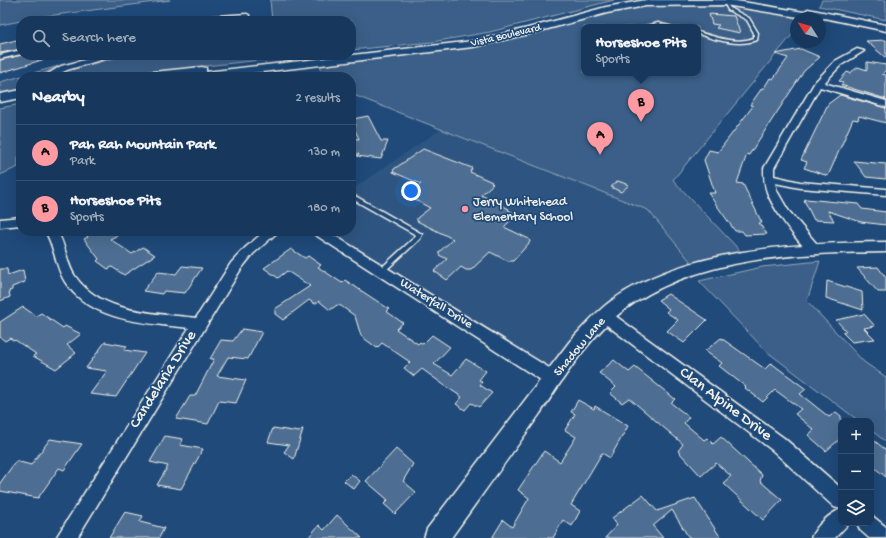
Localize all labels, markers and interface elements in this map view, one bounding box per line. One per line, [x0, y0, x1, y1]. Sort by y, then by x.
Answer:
north arrow [790, 12, 826, 48]
search box [16, 16, 356, 60]
street label: Vista Boulevard [469, 22, 544, 50]
popup [581, 24, 701, 76]
icon: search [30, 27, 52, 49]
text: Search here [62, 29, 136, 47]
text: Horseshoe Pits [596, 34, 686, 52]
text: Sports [596, 52, 629, 67]
text: Nearby [32, 88, 85, 108]
pin: B [628, 89, 654, 122]
text: 2 results [295, 91, 340, 106]
pin: A [587, 122, 613, 155]
text: Pah Rah Mountain Park [70, 136, 215, 154]
text: A [41, 145, 49, 160]
text: 130 m [308, 145, 340, 160]
text: Park [70, 154, 95, 169]
your location [401, 181, 421, 201]
text: Horseshoe Pits [70, 192, 161, 210]
place label: Jerry Whitehead Elementary School [473, 195, 573, 225]
text: B [42, 201, 48, 216]
text: 180 m [308, 201, 340, 216]
marker: Jerry Whitehead Elementary School [460, 204, 470, 214]
text: Sports [70, 210, 104, 225]
street label: Waterfall Drive [397, 276, 476, 333]
street label: Shadow Lane [551, 314, 609, 380]
street label: Candelaria Drive [126, 327, 202, 432]
street label: Clan Alpine Drive [675, 364, 776, 447]
map controls [838, 418, 874, 526]
button: + [838, 418, 874, 454]
button: − [838, 454, 874, 490]
button: layers [838, 490, 874, 526]

